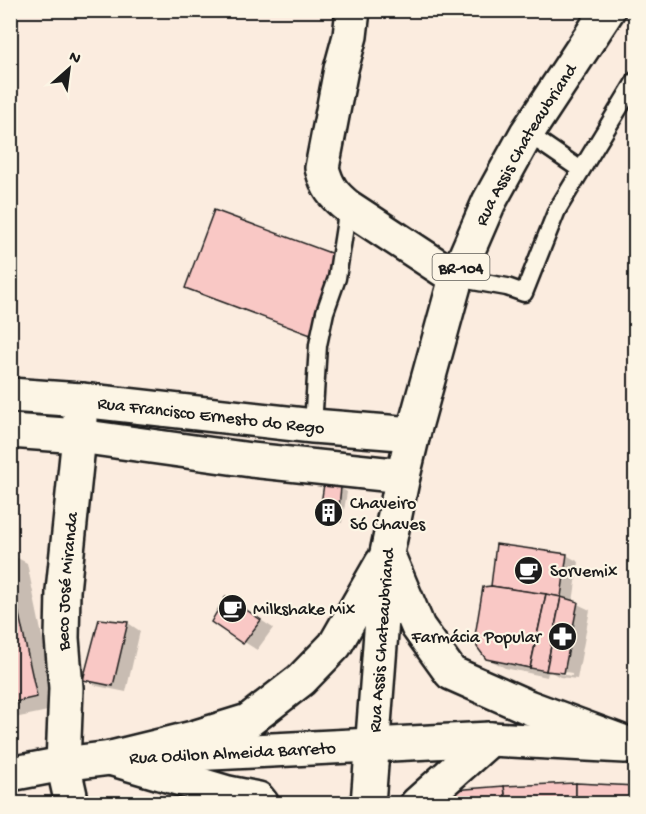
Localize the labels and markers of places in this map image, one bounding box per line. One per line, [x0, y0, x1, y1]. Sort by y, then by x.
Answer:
place label: Chaveiro Só Chaves [350, 494, 427, 536]
building icon: Chaveiro Só Chaves [313, 496, 345, 528]
cafe icon: Sorvemix [513, 554, 545, 586]
place label: Sorvemix [550, 562, 618, 583]
cafe icon: Milkshake Mix [216, 592, 248, 624]
place label: Milkshake Mix [253, 600, 356, 621]
pharmacy icon: Farmácia Popular [546, 620, 578, 652]
place label: Farmácia Popular [410, 628, 543, 649]

